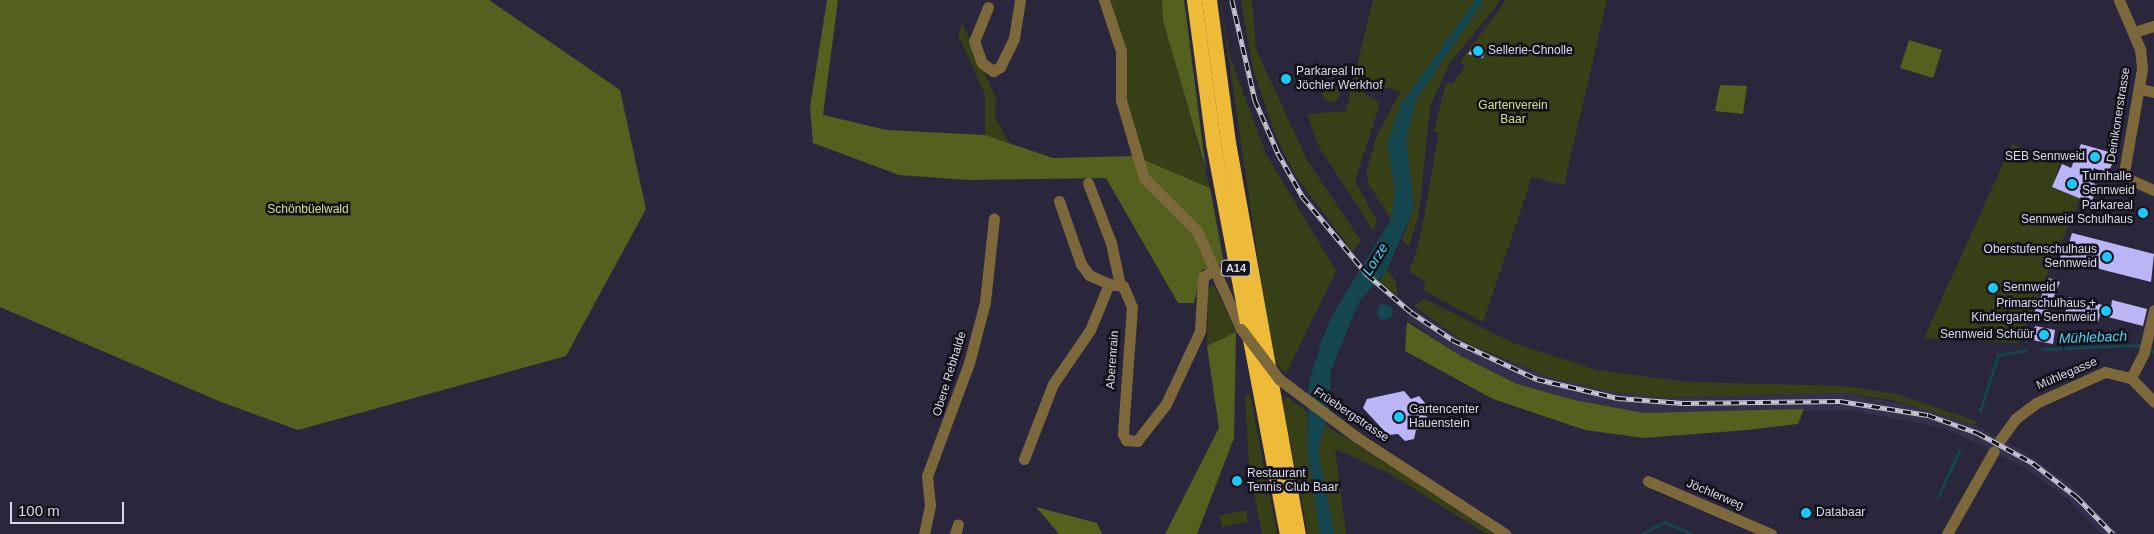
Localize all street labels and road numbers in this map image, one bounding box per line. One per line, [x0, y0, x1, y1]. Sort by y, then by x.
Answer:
street label: Deinikonerstrasse [2104, 66, 2134, 164]
road number: A14 [1220, 260, 1252, 276]
street label: Obere Rebhalde [930, 330, 970, 418]
street label: Aberenrain [1104, 330, 1122, 390]
street label: Mühlegasse [2034, 355, 2100, 393]
street label: Früebergstrasse [1311, 385, 1391, 445]
street label: Jöchlerweg [1684, 477, 1746, 513]

